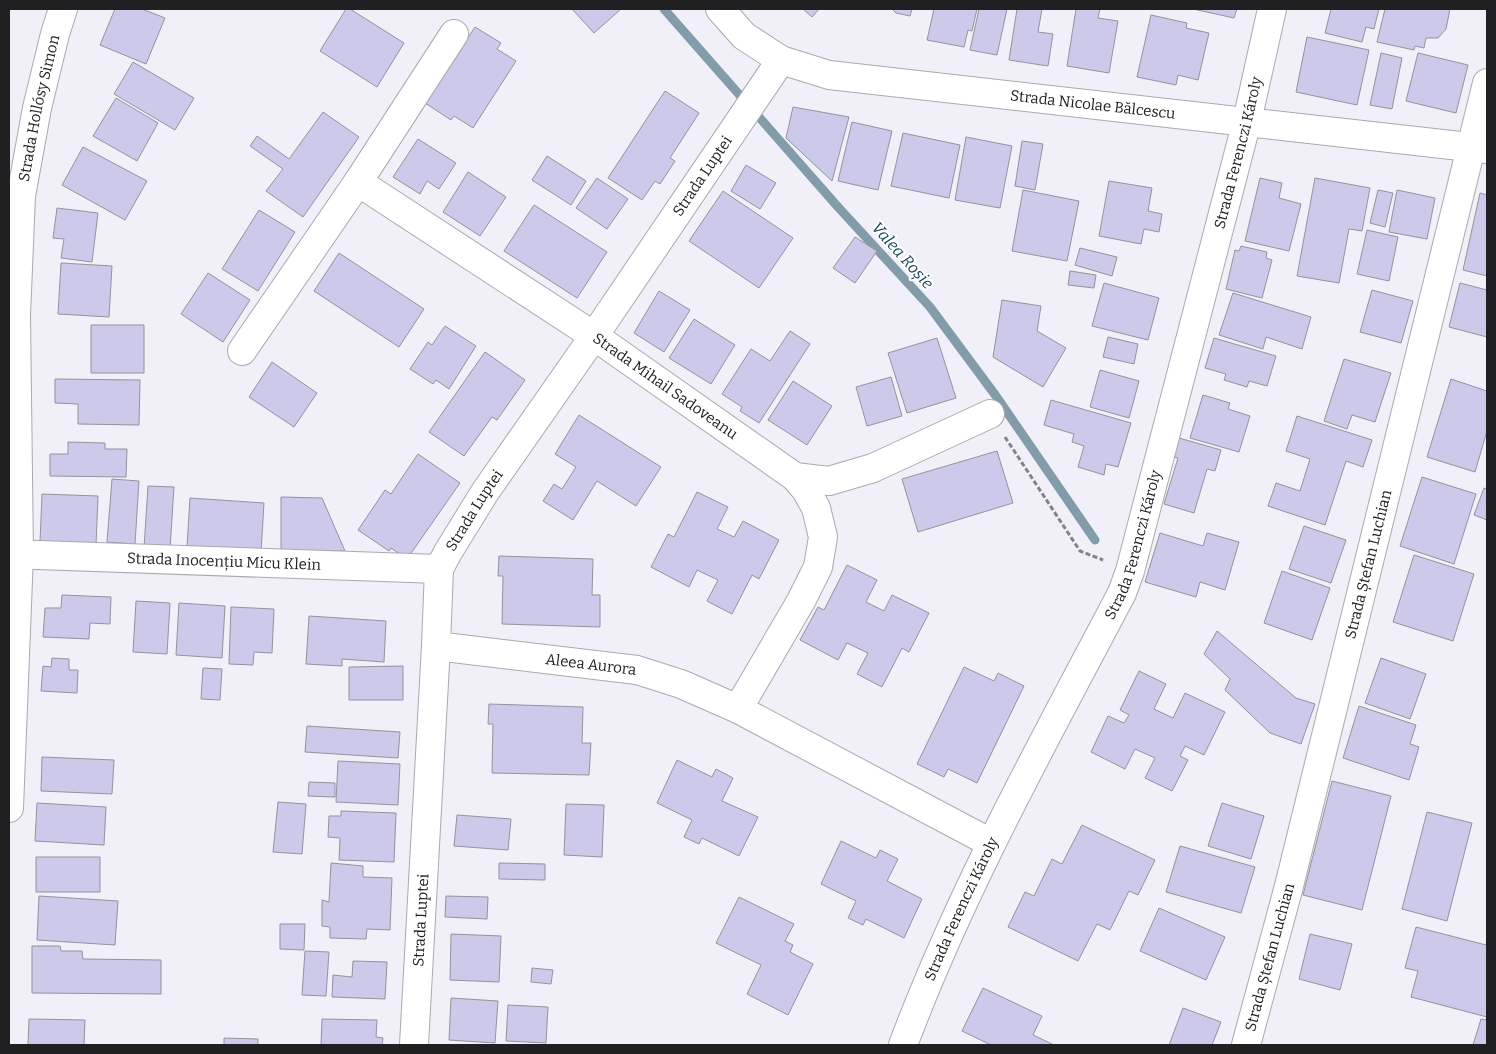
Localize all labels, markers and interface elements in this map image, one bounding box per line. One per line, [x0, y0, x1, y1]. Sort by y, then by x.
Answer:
street label: Strada Hollósy Simon [15, 33, 64, 183]
street label: Strada Ferenczi Károly [1210, 75, 1266, 231]
street label: Strada Nicolae Bălcescu [1009, 86, 1176, 123]
street label: Strada Luptei [669, 132, 736, 219]
water label: Valea Roșie [867, 218, 938, 293]
street label: Strada Mihail Sadoveanu [589, 329, 741, 443]
street label: Strada Luptei [442, 466, 507, 554]
street label: Strada Ferenczi Károly [1101, 468, 1165, 623]
street label: Strada Ștefan Luchian [1341, 488, 1395, 641]
street label: Strada Inocențiu Micu Klein [127, 549, 322, 574]
street label: Aleea Aurora [545, 650, 637, 679]
street label: Strada Ferenczi Károly [921, 834, 1002, 984]
street label: Strada Luptei [409, 873, 432, 967]
street label: Strada Ștefan Luchian [1241, 881, 1299, 1033]

